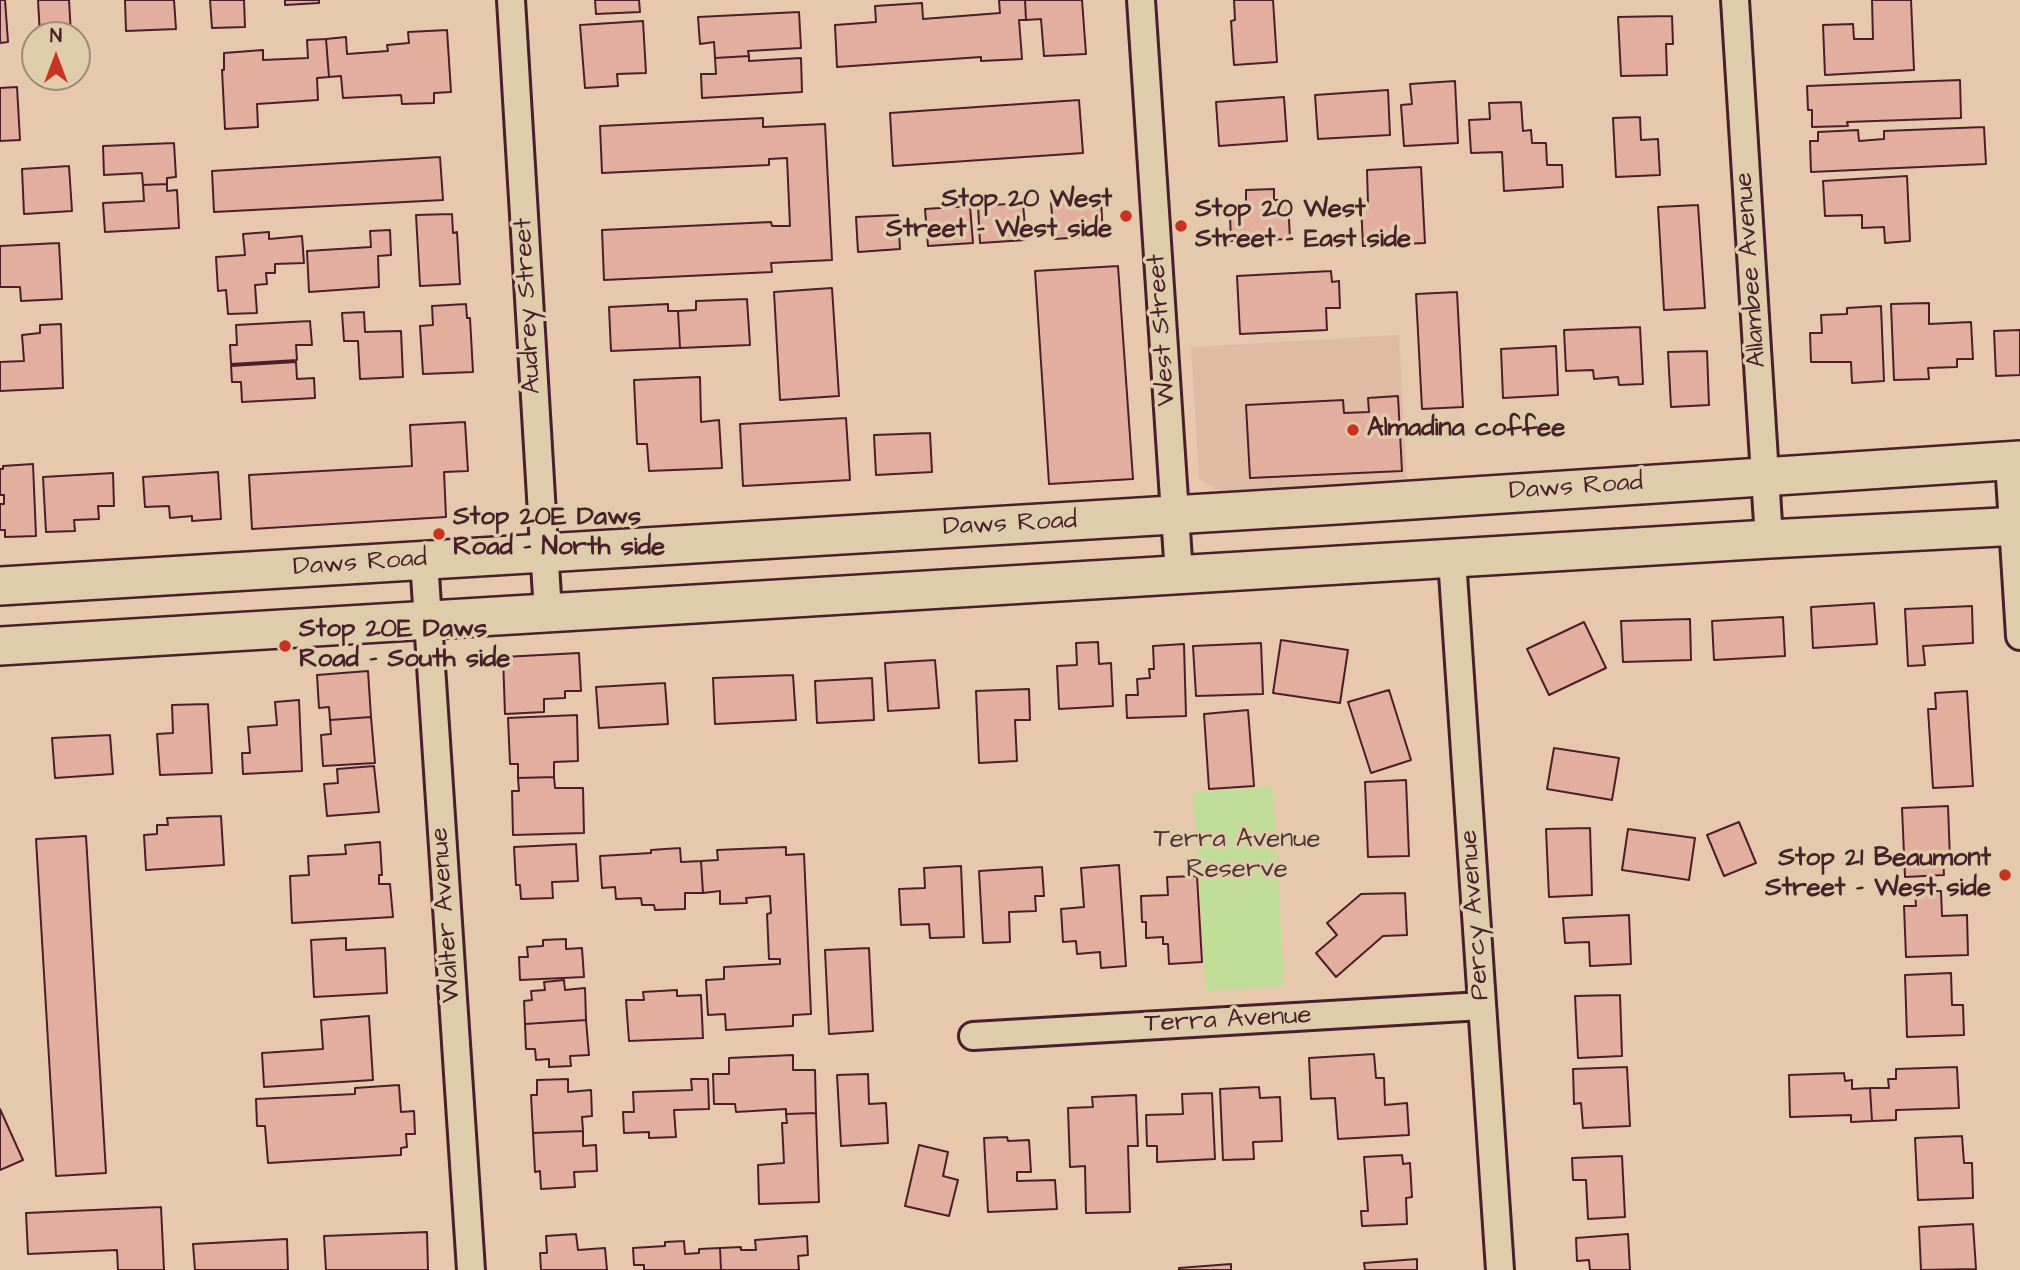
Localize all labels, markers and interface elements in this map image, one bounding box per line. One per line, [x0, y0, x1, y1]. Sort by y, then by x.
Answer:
north arrow [21, 21, 91, 91]
text: N [50, 23, 62, 50]
street label: Allambee Avenue [1730, 171, 1774, 369]
place label: Stop 20 West Street - West side [886, 185, 1112, 246]
place label: Stop 20 West Street - East side [1195, 195, 1411, 256]
marker: Stop 20 West Street - West side [1118, 208, 1134, 224]
street label: Audrey Street [509, 217, 549, 395]
marker: Stop 20 West Street - East side [1173, 218, 1189, 234]
street label: West Street [1142, 253, 1184, 407]
place label: Almadina coffee [1367, 414, 1565, 446]
marker: Almadina coffee [1345, 422, 1361, 438]
street label: Daws Road [1508, 468, 1644, 508]
place label: Stop 20E Daws Road - North side [453, 503, 665, 564]
street label: Daws Road [942, 506, 1078, 544]
marker: Stop 20E Daws Road - North side [431, 526, 447, 542]
street label: Daws Road [292, 544, 428, 584]
place label: Stop 20E Daws Road - South side [299, 615, 510, 676]
marker: Stop 20E Daws Road - South side [277, 638, 293, 654]
park label: Terra Avenue Reserve [1153, 825, 1321, 886]
street label: Walter Avenue [425, 826, 469, 1004]
street label: Percy Avenue [1454, 829, 1498, 1001]
place label: Stop 21 Beaumont Street - West side [1765, 844, 1991, 906]
marker: Stop 21 Beaumont Street - West side [1997, 867, 2013, 883]
street label: Terra Avenue [1144, 1001, 1312, 1041]

